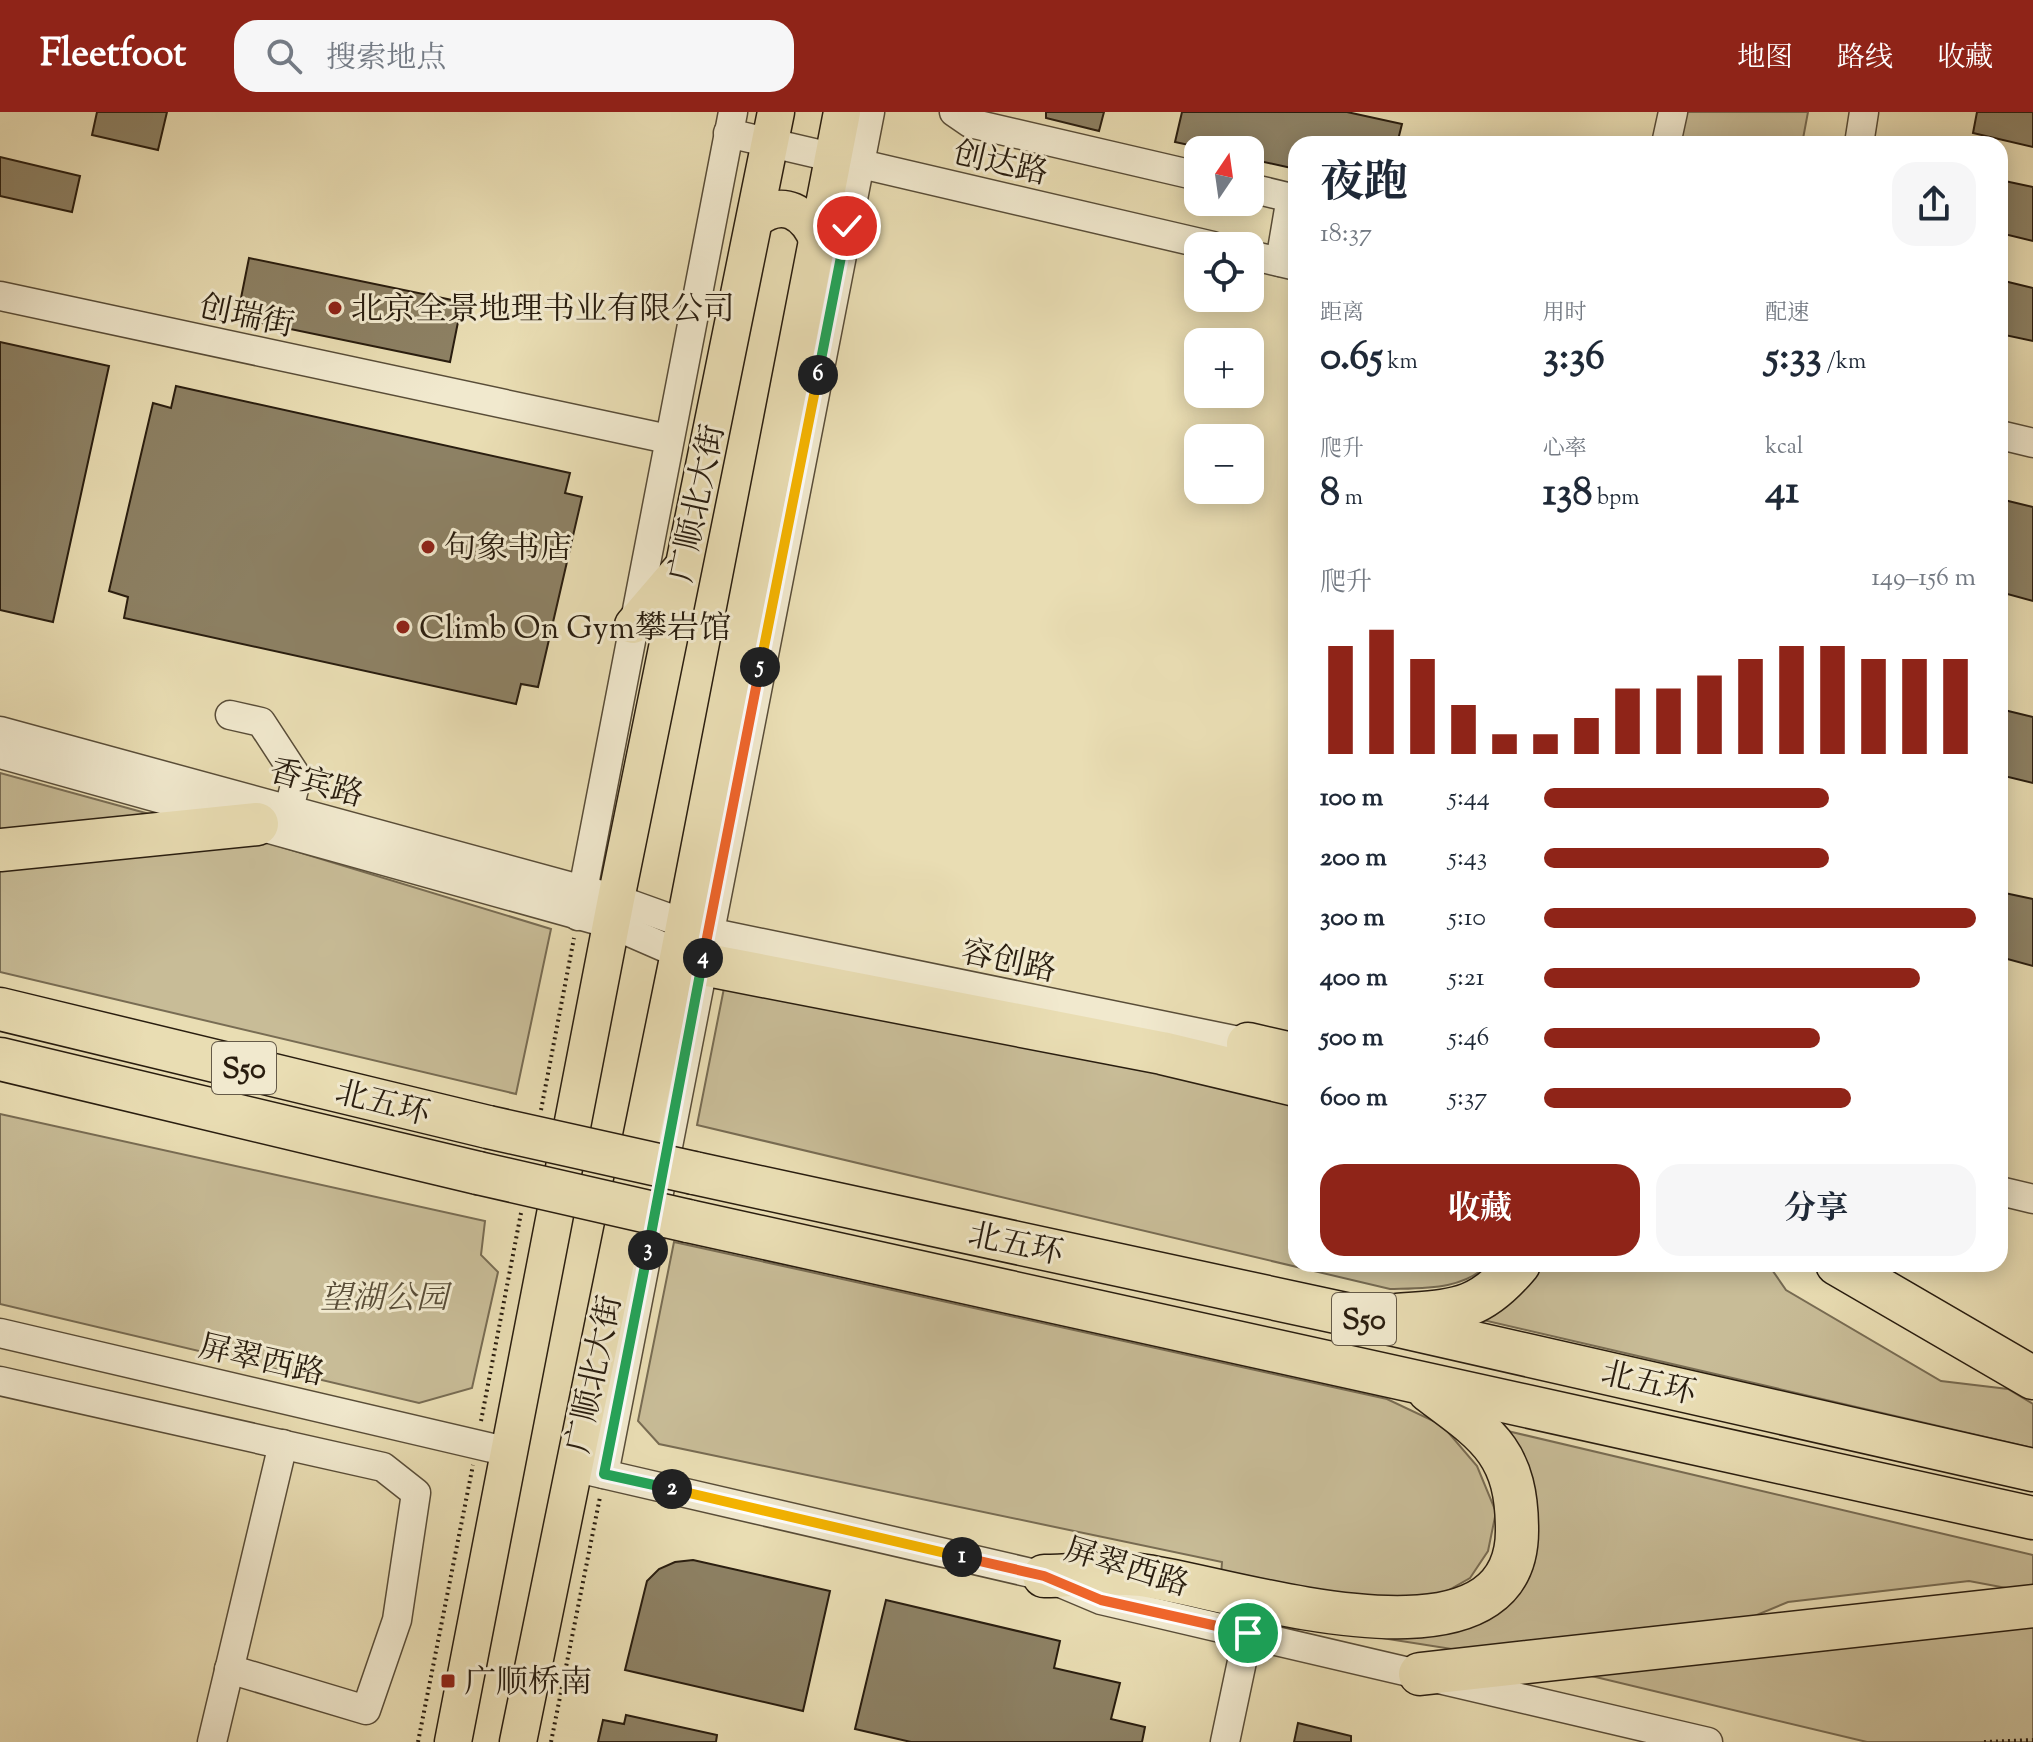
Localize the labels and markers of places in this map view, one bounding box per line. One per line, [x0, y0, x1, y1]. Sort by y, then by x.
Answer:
pin [813, 192, 881, 260]
place label: 北京全景地理书业有限公司 [351, 288, 735, 334]
marker: 北京全景地理书业有限公司 [326, 299, 344, 317]
pin: 6 [798, 355, 838, 395]
place label: 句象书店 [444, 527, 572, 573]
marker: 句象书店 [419, 538, 437, 556]
place label: Climb On Gym攀岩馆 [419, 607, 731, 653]
marker: Climb On Gym攀岩馆 [394, 618, 412, 636]
pin: 5 [740, 647, 780, 687]
pin: 4 [683, 938, 723, 978]
pin: 3 [628, 1230, 668, 1270]
pin: 2 [652, 1469, 692, 1509]
pin: 1 [942, 1537, 982, 1577]
pin [1214, 1599, 1282, 1667]
place label: 广顺桥南 [464, 1661, 592, 1707]
marker: 广顺桥南 [439, 1672, 457, 1690]

